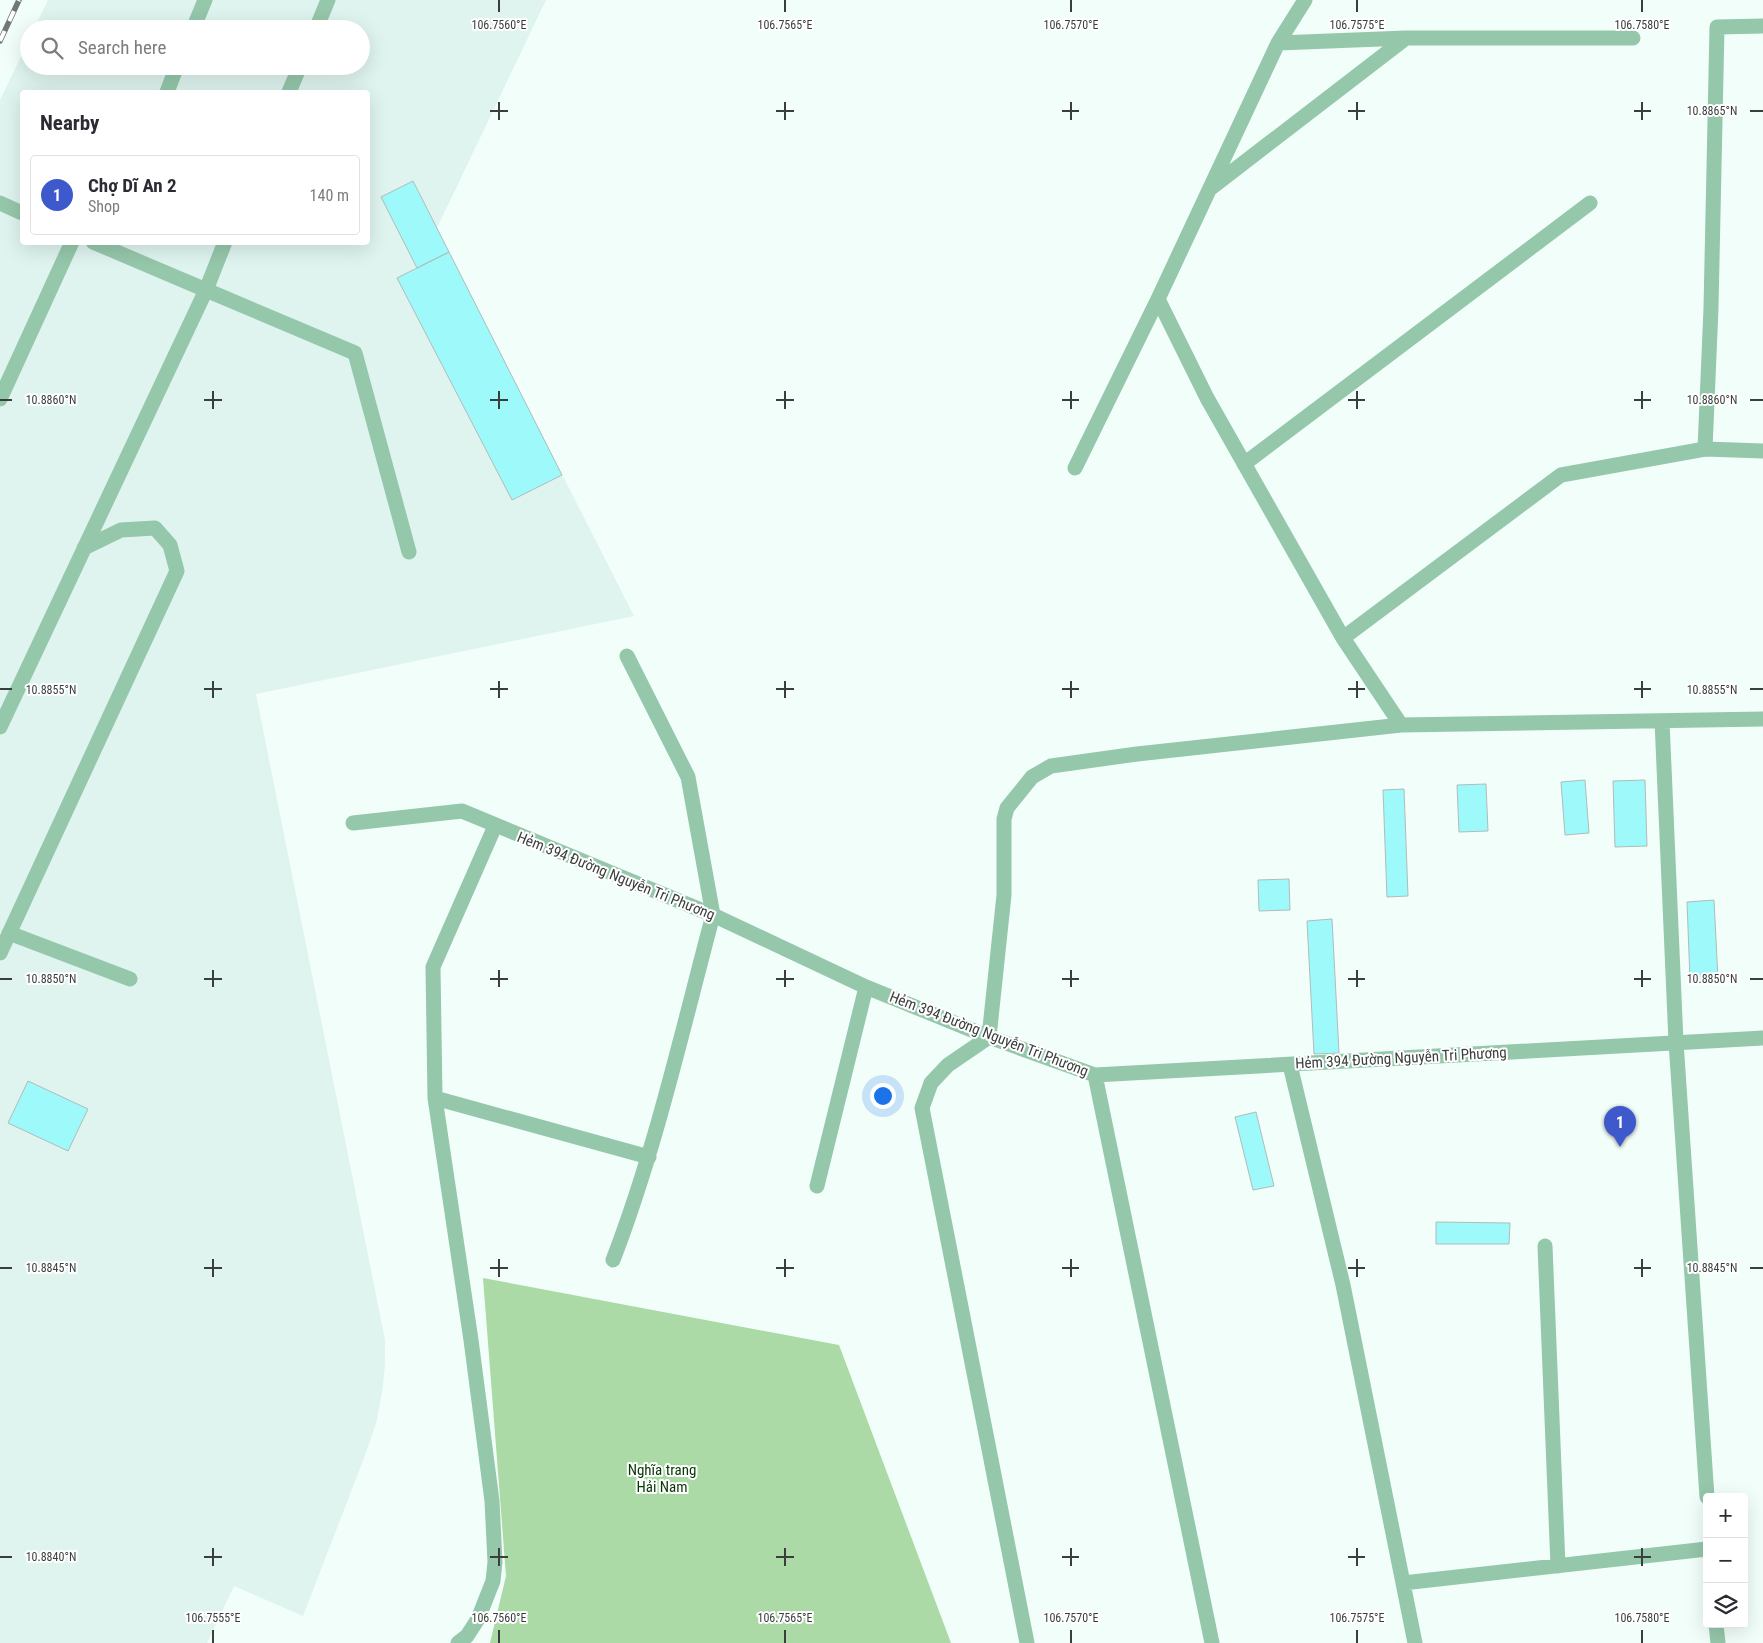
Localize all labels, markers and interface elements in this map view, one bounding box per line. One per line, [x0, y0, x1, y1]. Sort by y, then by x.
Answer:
text: 106.7560°E [471, 18, 527, 32]
text: 106.7565°E [757, 18, 813, 32]
text: 106.7570°E [1043, 18, 1099, 32]
text: 106.7575°E [1329, 18, 1385, 32]
text: 106.7580°E [1614, 18, 1670, 32]
search box [20, 20, 370, 75]
icon: search [38, 34, 66, 62]
text: Search here [78, 36, 166, 59]
text: 10.8865°N [1687, 104, 1737, 118]
text: Nearby [40, 111, 99, 135]
text: Chợ Dĩ An 2 [88, 174, 177, 197]
text: 1 [53, 186, 61, 205]
text: 140 m [310, 186, 349, 205]
text: Shop [88, 197, 120, 216]
text: 10.8860°N [26, 393, 76, 407]
text: 10.8860°N [1687, 393, 1737, 407]
text: 10.8855°N [26, 683, 76, 697]
text: 10.8855°N [1687, 683, 1737, 697]
street label: Hẻm 394 Đường Nguyễn Tri Phương [514, 828, 718, 924]
text: 10.8850°N [26, 972, 76, 986]
text: 10.8850°N [1687, 972, 1737, 986]
street label: Hẻm 394 Đường Nguyễn Tri Phương [887, 988, 1091, 1080]
street label: Hẻm 394 Đường Nguyễn Tri Phương [1295, 1043, 1507, 1073]
your location [870, 1083, 896, 1109]
pin: 1 [1604, 1106, 1636, 1147]
text: 10.8845°N [26, 1261, 76, 1275]
text: 10.8845°N [1687, 1261, 1737, 1275]
park label: Nghĩa trang Hải Nam [628, 1461, 696, 1496]
map controls [1703, 1493, 1748, 1628]
button: + [1703, 1493, 1748, 1538]
button: − [1703, 1538, 1748, 1583]
text: 10.8840°N [26, 1550, 76, 1564]
button: layers [1703, 1583, 1748, 1628]
text: 106.7555°E [185, 1611, 241, 1625]
text: 106.7560°E [471, 1611, 527, 1625]
text: 106.7565°E [757, 1611, 813, 1625]
text: 106.7570°E [1043, 1611, 1099, 1625]
text: 106.7575°E [1329, 1611, 1385, 1625]
text: 106.7580°E [1614, 1611, 1670, 1625]

